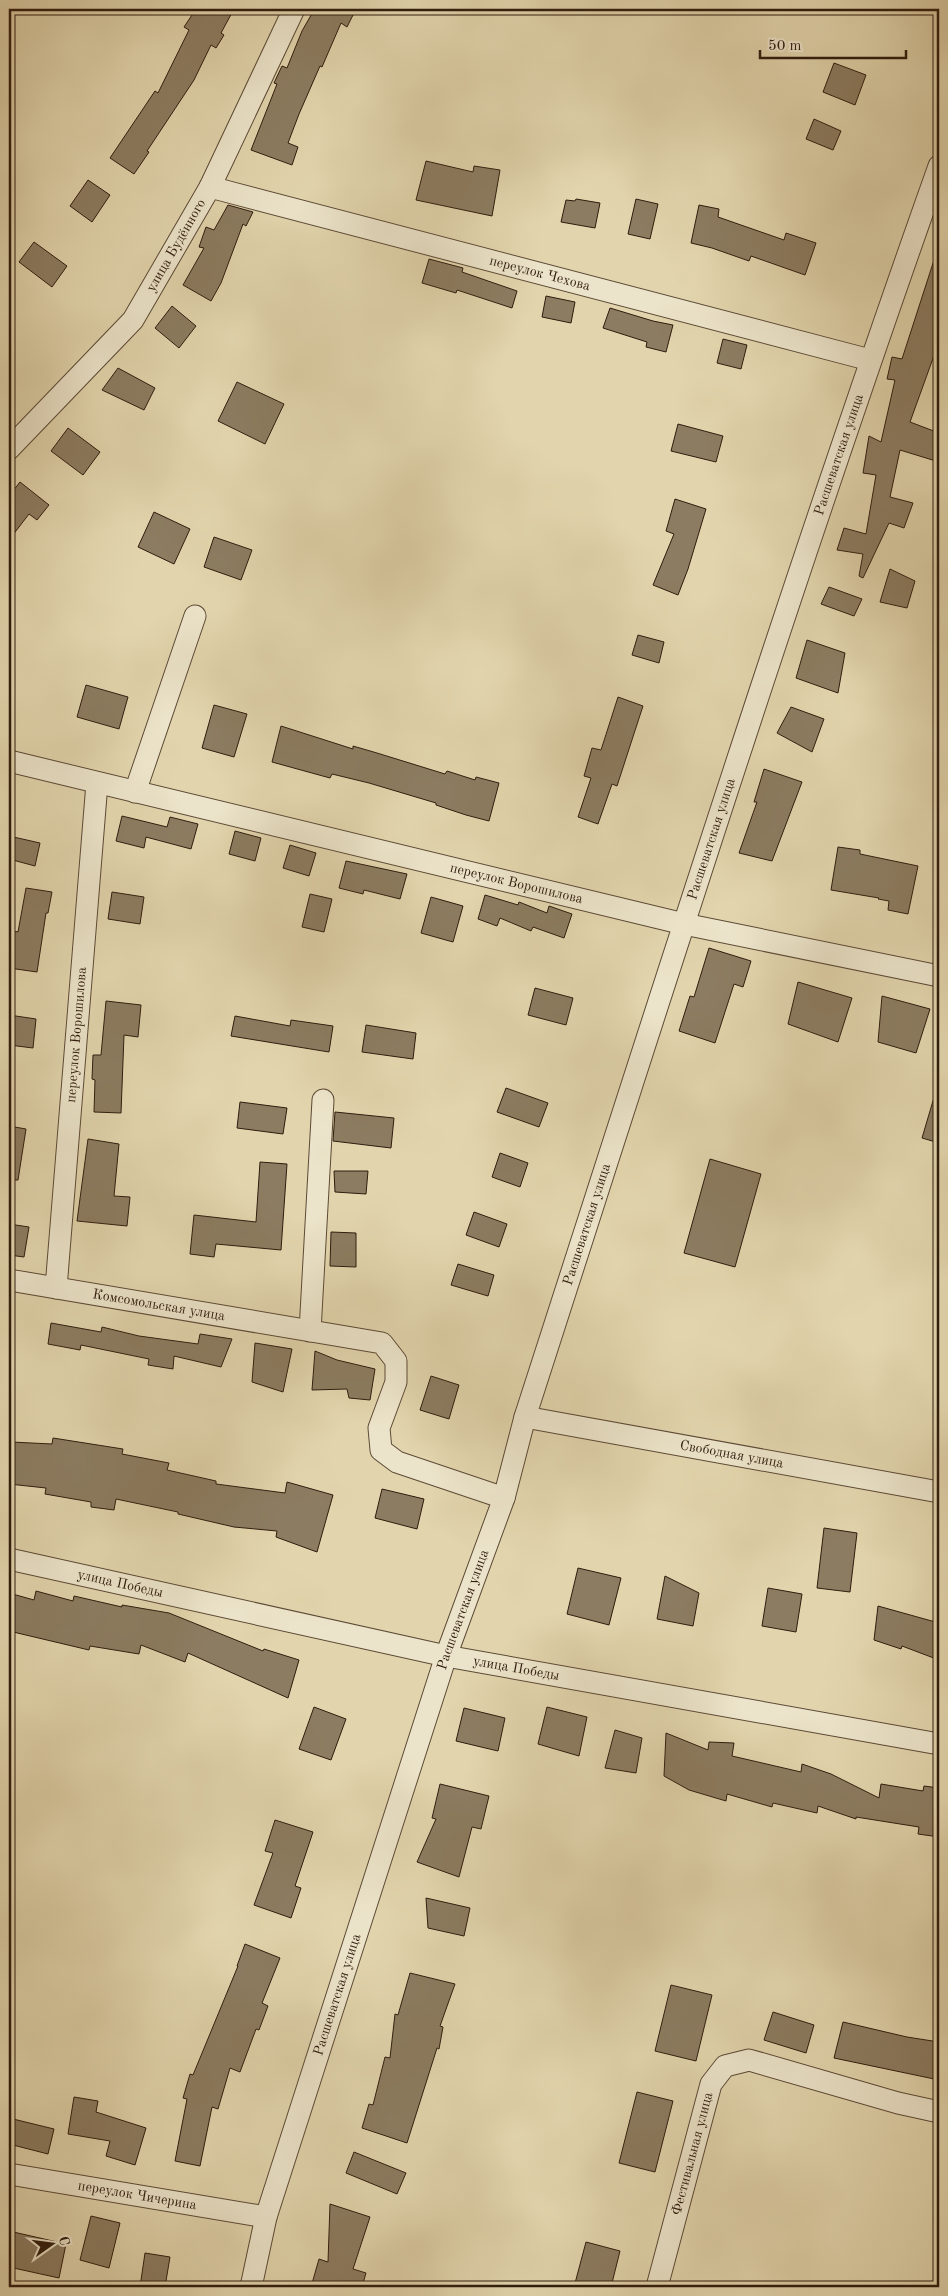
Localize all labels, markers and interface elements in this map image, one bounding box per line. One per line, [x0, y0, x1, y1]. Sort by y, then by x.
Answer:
scale bar [760, 28, 907, 60]
text: 50 m [768, 39, 802, 54]
street label: улица Будённого [144, 197, 208, 294]
street label: переулок Чехова [488, 254, 592, 293]
street label: Расшеватская улица [812, 392, 866, 517]
street label: Расшеватская улица [685, 776, 738, 902]
street label: переулок Ворошилова [449, 861, 584, 906]
street label: переулок Ворошилова [64, 966, 89, 1103]
street label: Расшеватская улица [561, 1162, 613, 1287]
street label: Комсомольская улица [92, 1287, 226, 1323]
street label: Свободная улица [679, 1438, 785, 1471]
street label: Расшеватская улица [435, 1548, 491, 1672]
street label: улица Победы [76, 1567, 164, 1600]
street label: улица Победы [472, 1654, 560, 1683]
street label: Расшеватская улица [311, 1932, 363, 2057]
street label: Фестивальная улица [669, 2091, 716, 2217]
street label: переулок Чичерина [77, 2179, 198, 2212]
north arrow [28, 2218, 78, 2268]
text: С [56, 2235, 72, 2247]

